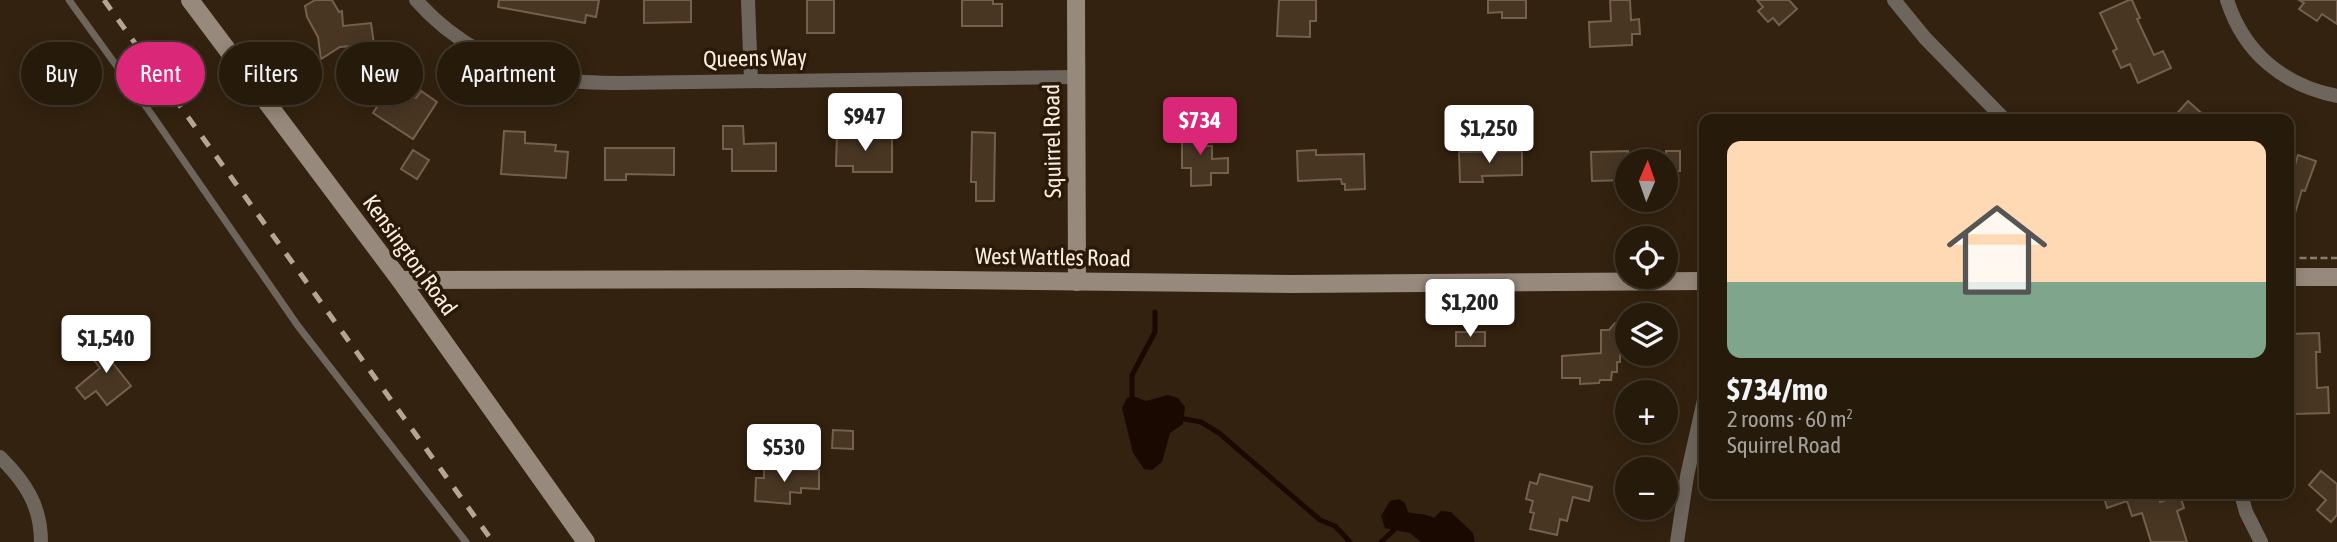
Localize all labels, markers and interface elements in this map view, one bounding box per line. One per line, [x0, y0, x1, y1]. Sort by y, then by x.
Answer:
chip: Buy [21, 42, 102, 105]
chip: Rent [116, 42, 205, 105]
chip: Filters [219, 42, 322, 105]
chip: New [336, 42, 423, 105]
chip: Apartment [437, 42, 580, 105]
street label: Queens Way [703, 44, 807, 72]
street label: Squirrel Road [1038, 84, 1066, 198]
pin: $947 [824, 94, 906, 153]
pin: $734 [1159, 97, 1241, 157]
text: $947 [844, 103, 886, 129]
pin: $1,250 [1432, 106, 1546, 165]
text: $734 [1179, 107, 1221, 133]
text: $1,250 [1461, 115, 1518, 141]
north arrow [1615, 149, 1678, 212]
map controls [1615, 149, 1678, 520]
icon: home [1934, 187, 2060, 313]
street label: Kensington Road [358, 190, 462, 320]
button: locate [1615, 226, 1678, 289]
street label: West Wattles Road [975, 243, 1131, 271]
pin: $1,200 [1413, 280, 1527, 339]
text: $1,200 [1442, 289, 1499, 315]
button: layers [1615, 303, 1678, 366]
pin: $1,540 [49, 316, 163, 375]
text: $1,540 [78, 325, 135, 351]
text: $734/mo [1727, 372, 1828, 406]
button: + [1615, 380, 1678, 443]
text: 2 rooms · 60 m² [1727, 406, 1853, 432]
pin: $530 [743, 424, 825, 484]
text: Squirrel Road [1727, 432, 1841, 458]
text: $530 [763, 434, 805, 460]
button: − [1615, 457, 1678, 520]

